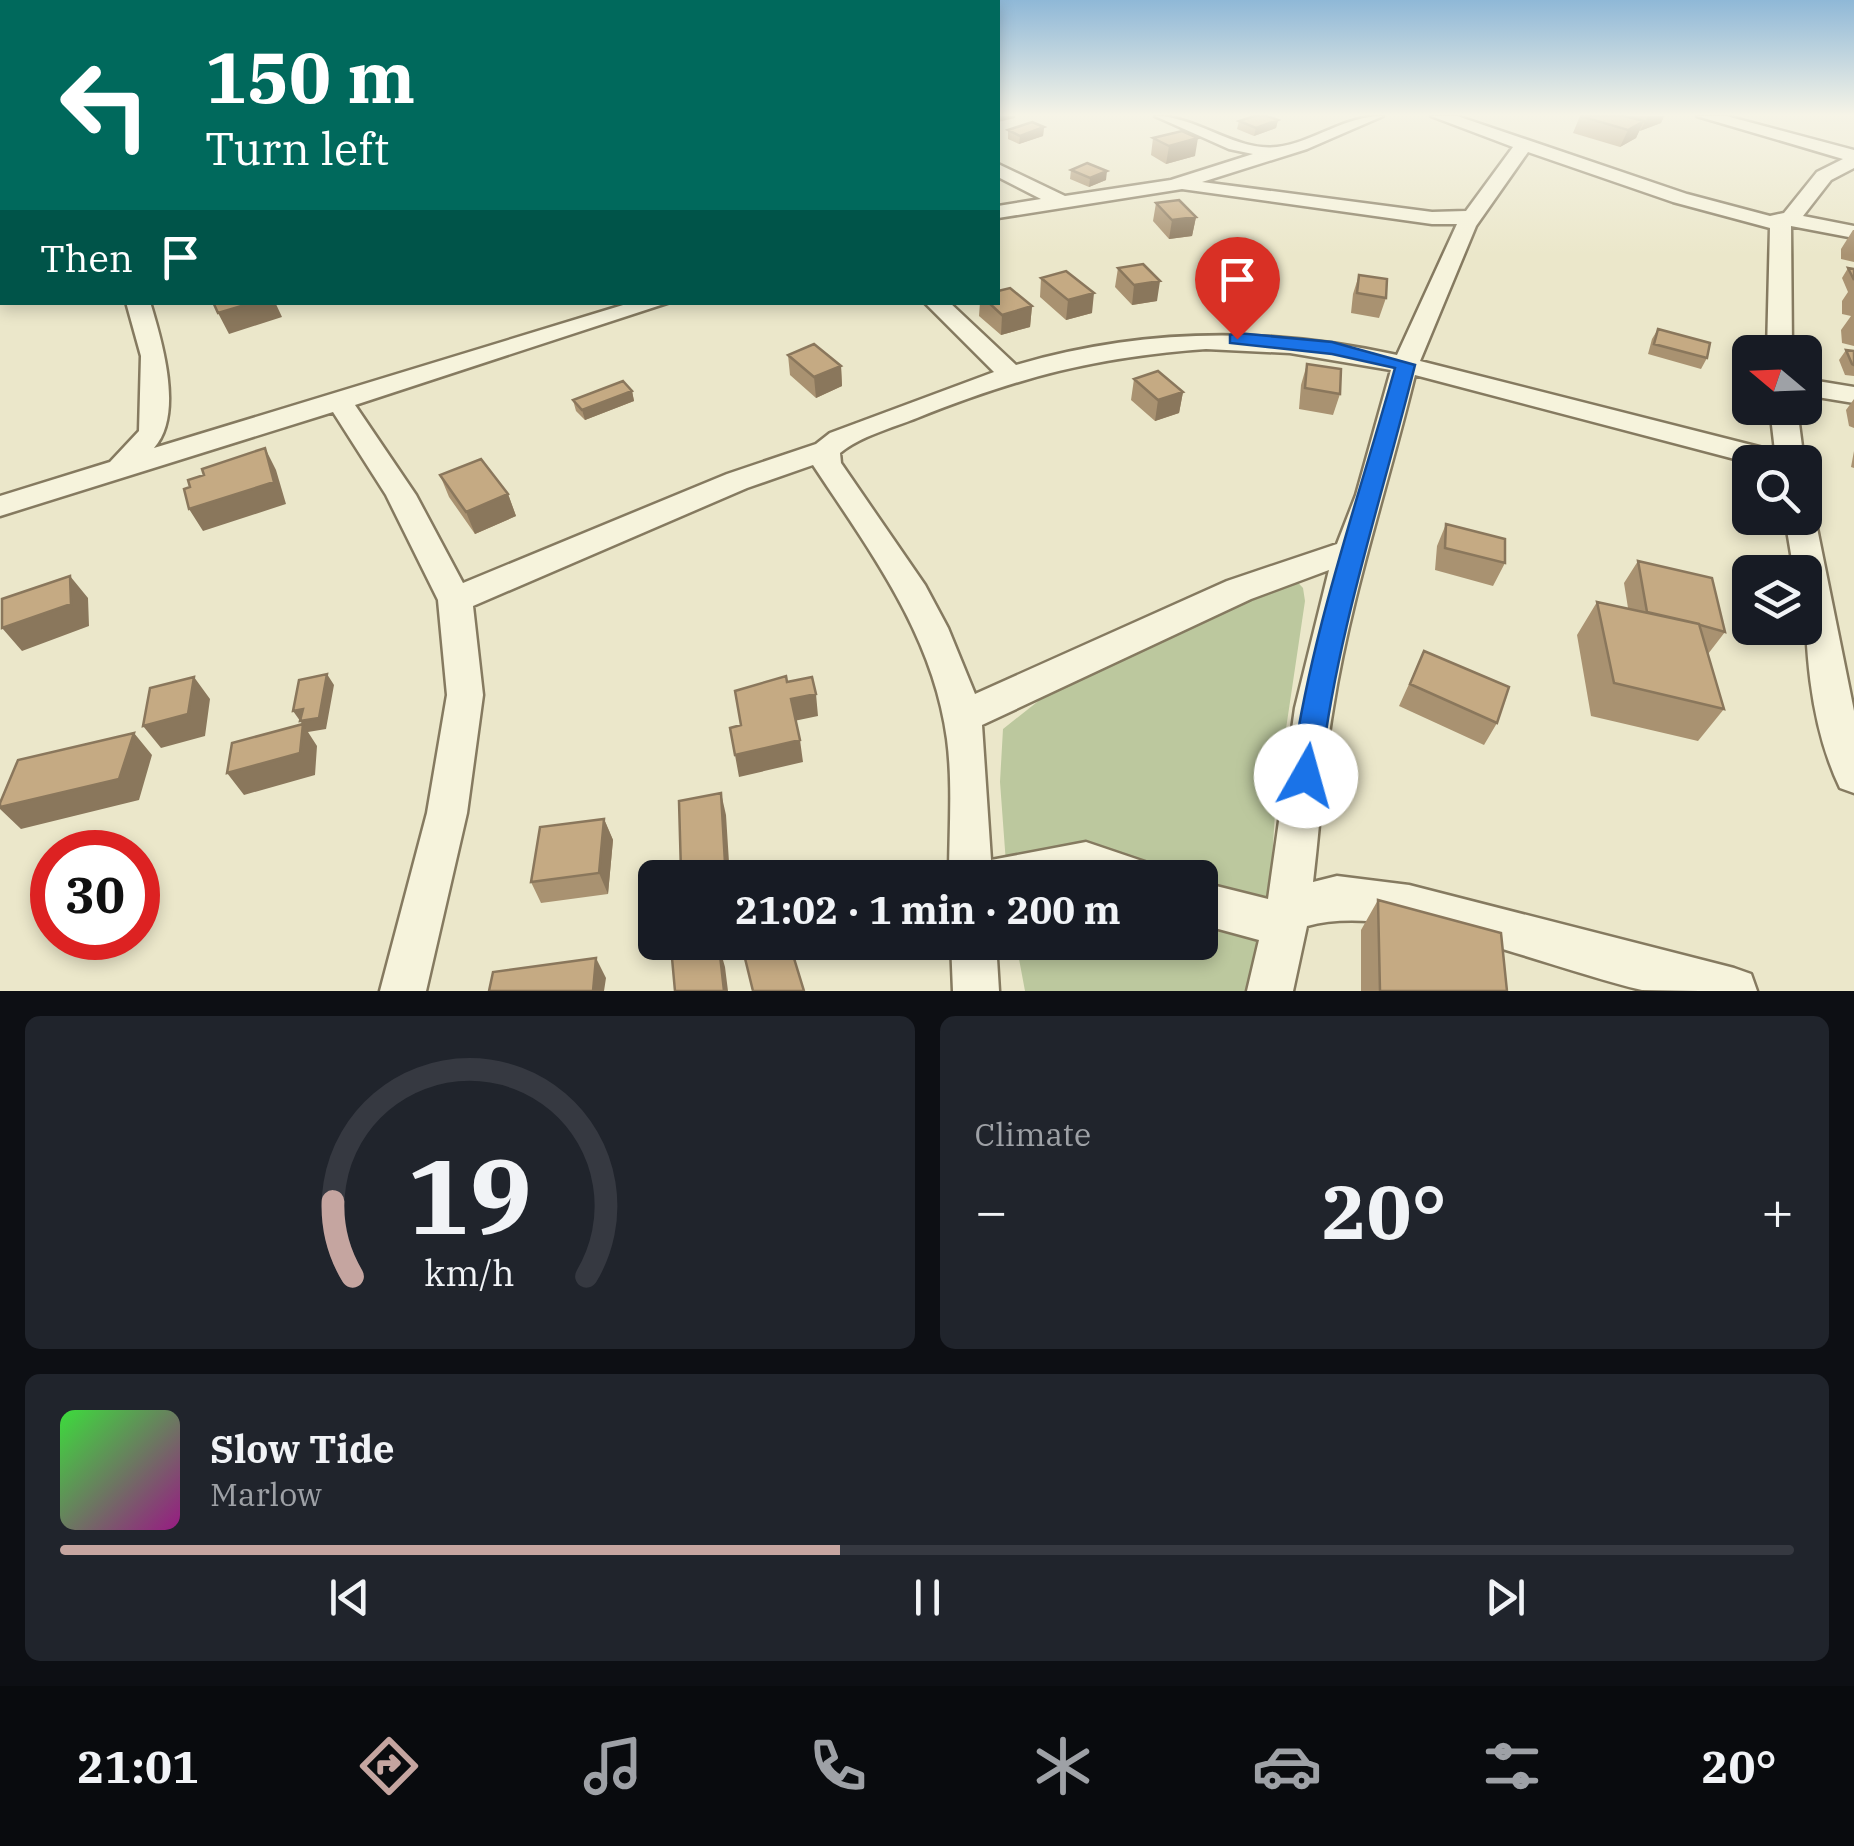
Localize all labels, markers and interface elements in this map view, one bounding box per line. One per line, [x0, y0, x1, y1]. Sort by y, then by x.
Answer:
text: 150 m [205, 31, 415, 122]
icon: left [40, 40, 170, 170]
text: Turn left [205, 119, 389, 177]
icon: arrive [153, 230, 208, 285]
text: Then [40, 233, 133, 282]
pin [1195, 237, 1280, 340]
icon: arrive [1210, 252, 1265, 307]
north arrow [1732, 335, 1822, 425]
map controls [1732, 335, 1822, 645]
button: search [1732, 445, 1822, 535]
button: layers [1732, 555, 1822, 645]
position arrow [1254, 724, 1358, 828]
speed limit sign: 30 [30, 830, 160, 960]
text: 21:02 · 1 min · 200 m [735, 885, 1121, 934]
text: Climate [975, 1113, 1091, 1155]
text: 19 [407, 1127, 532, 1263]
text: 20° [1322, 1162, 1447, 1260]
text: − [975, 1175, 1008, 1246]
text: + [1761, 1175, 1794, 1246]
text: km/h [425, 1249, 515, 1296]
text: Slow Tide [210, 1424, 395, 1473]
text: Marlow [210, 1473, 322, 1515]
icon: previous [322, 1570, 377, 1625]
icon: pause [900, 1570, 955, 1625]
icon: next [1478, 1570, 1533, 1625]
icon: directions [354, 1731, 424, 1801]
icon: music [578, 1731, 648, 1801]
icon: phone [803, 1731, 873, 1801]
icon: climate [1028, 1731, 1098, 1801]
icon: car [1252, 1731, 1322, 1801]
icon: filters [1477, 1731, 1547, 1801]
text: 21:01 [77, 1737, 199, 1795]
text: 20° [1701, 1737, 1777, 1795]

